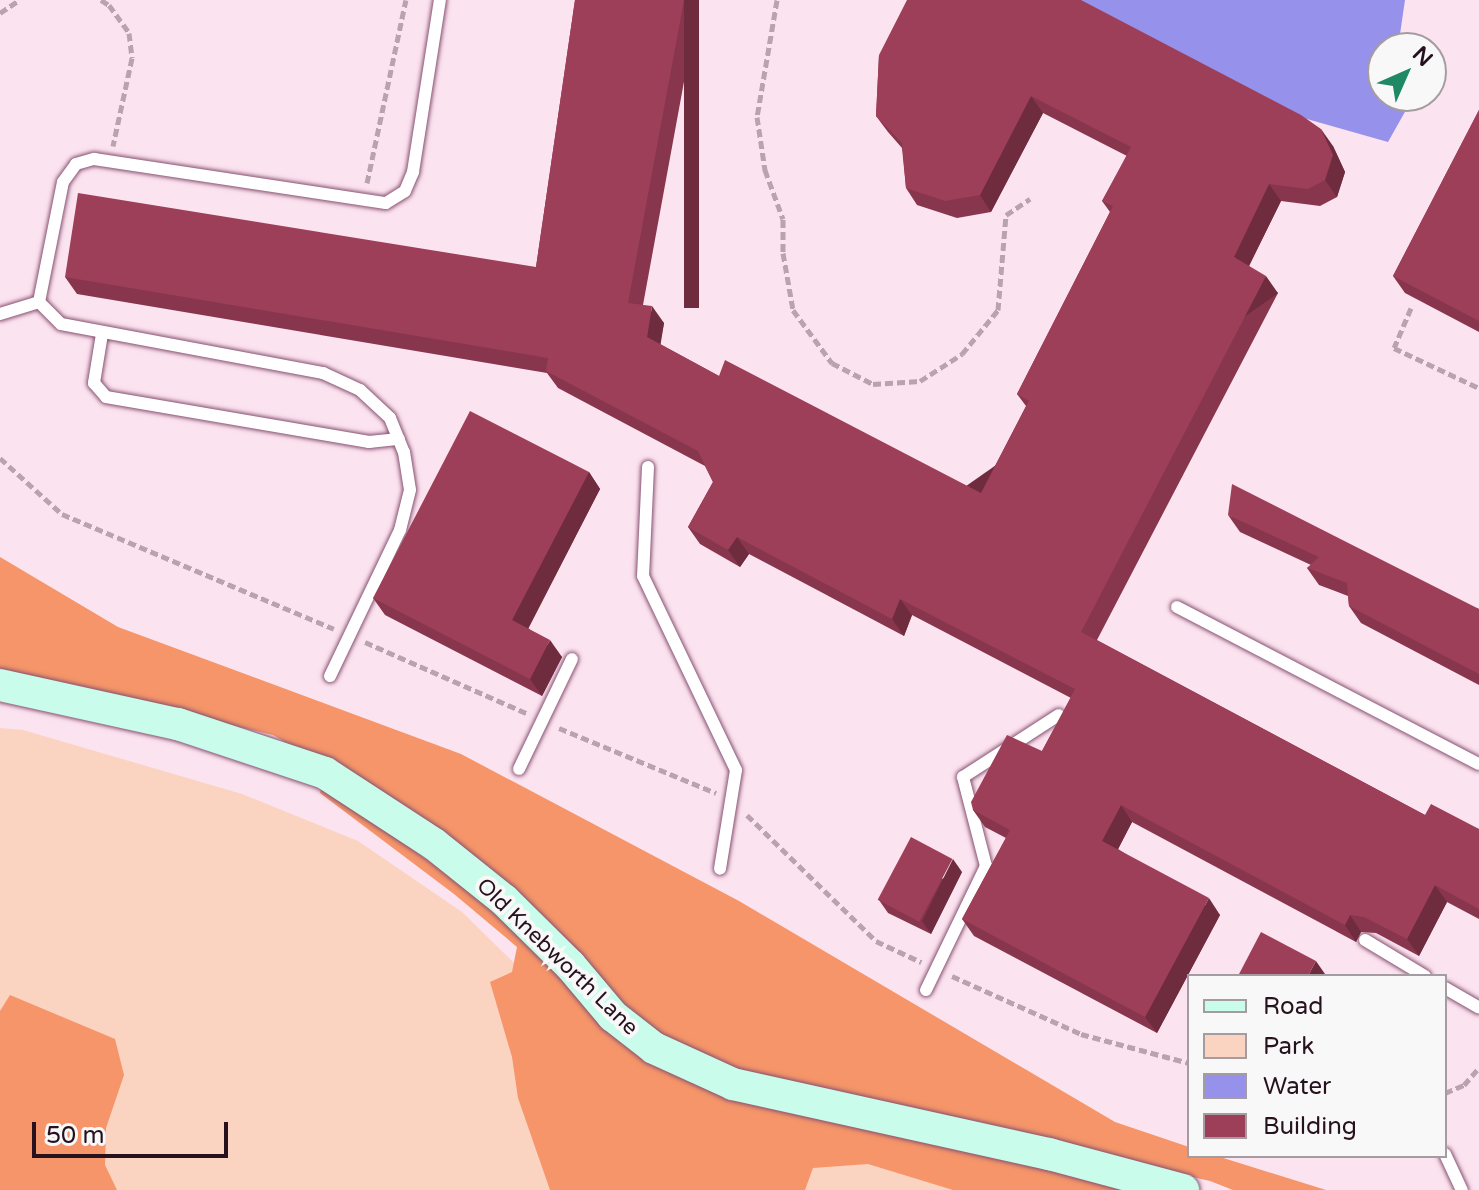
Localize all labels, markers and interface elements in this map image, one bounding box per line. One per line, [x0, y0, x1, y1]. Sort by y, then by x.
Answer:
north arrow [1367, 32, 1447, 112]
text: N [1407, 41, 1438, 72]
street label: Old Knebworth Lane [471, 873, 643, 1041]
legend [1187, 974, 1447, 1158]
text: Road [1263, 992, 1323, 1021]
text: Park [1263, 1032, 1314, 1061]
text: Water [1263, 1072, 1331, 1101]
scale bar [36, 1106, 232, 1156]
text: Building [1263, 1112, 1357, 1141]
text: 50 m [46, 1121, 104, 1150]

